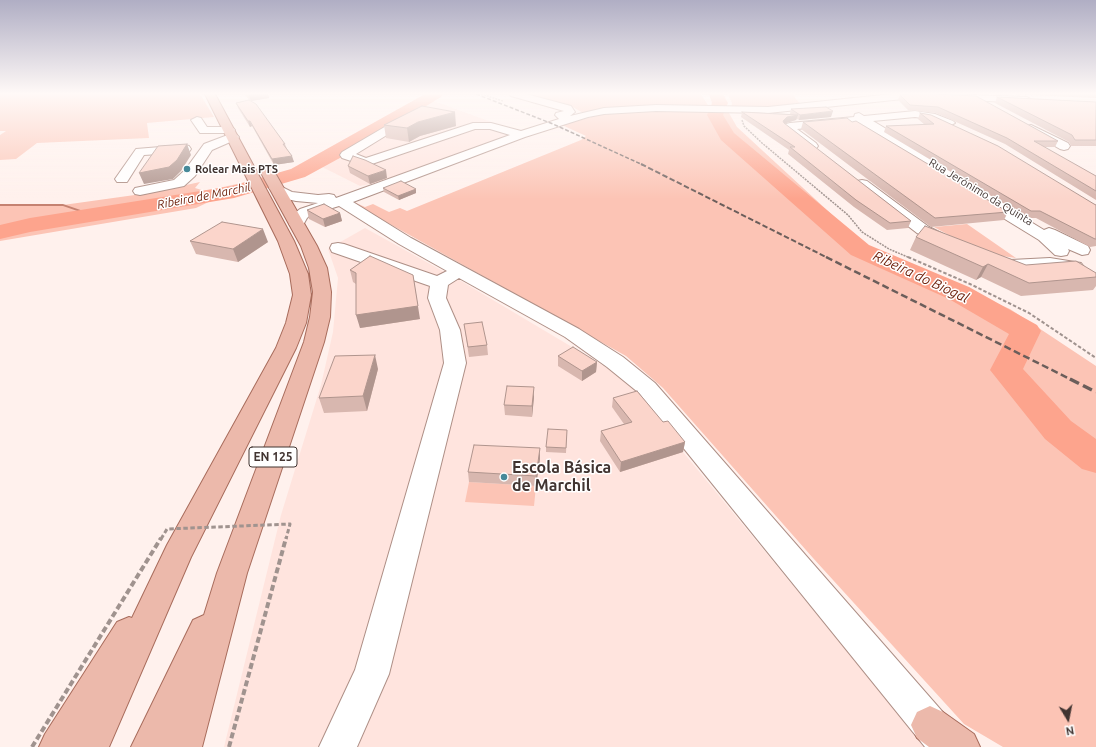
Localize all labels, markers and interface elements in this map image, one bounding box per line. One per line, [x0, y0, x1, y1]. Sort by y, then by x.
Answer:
street label: Rua Jerónimo da Quinta [927, 156, 1035, 228]
place label: Rolear Mais PTS [195, 162, 278, 176]
marker: Rolear Mais PTS [182, 164, 192, 174]
water label: Ribeira de Marchil [156, 180, 252, 212]
water label: Ribeira do Biogal [870, 247, 972, 307]
road number: EN 125 [249, 447, 297, 467]
place label: Escola Básica de Marchil [512, 458, 611, 496]
marker: Escola Básica de Marchil [499, 472, 509, 482]
north arrow [1048, 699, 1088, 739]
text: N [1065, 724, 1075, 737]

